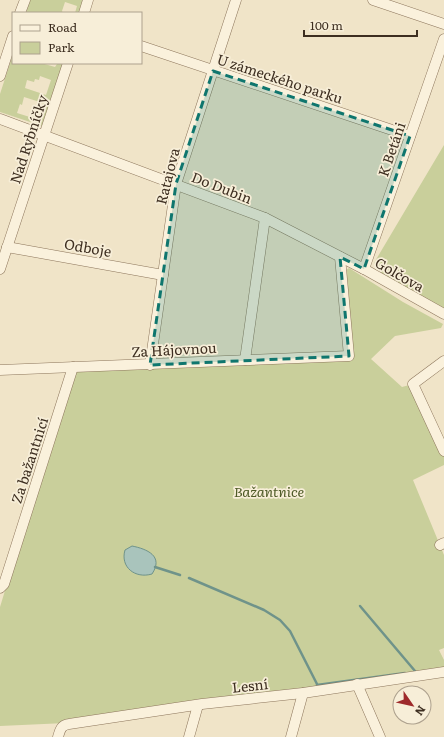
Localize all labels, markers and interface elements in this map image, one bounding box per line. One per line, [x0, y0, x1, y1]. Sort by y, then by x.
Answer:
legend [12, 12, 142, 64]
scale bar [304, 12, 417, 38]
text: 100 m [310, 16, 343, 34]
text: Road [48, 18, 78, 36]
text: Park [48, 38, 75, 56]
street label: U zámeckého parku [214, 48, 346, 108]
street label: Nad Rybníčky [4, 91, 52, 186]
street label: K Betáni [372, 119, 410, 179]
street label: Ratajova [150, 145, 184, 206]
street label: Do Dubin [189, 166, 255, 208]
street label: Odboje [63, 233, 113, 261]
street label: Golčova [372, 252, 429, 296]
street label: Za Hájovnou [131, 337, 217, 361]
street label: Za bažantnicí [6, 414, 52, 506]
park label: Bažantnice [234, 481, 305, 501]
street label: Lesní [231, 673, 269, 697]
north arrow [392, 685, 432, 725]
text: N [412, 703, 430, 719]

